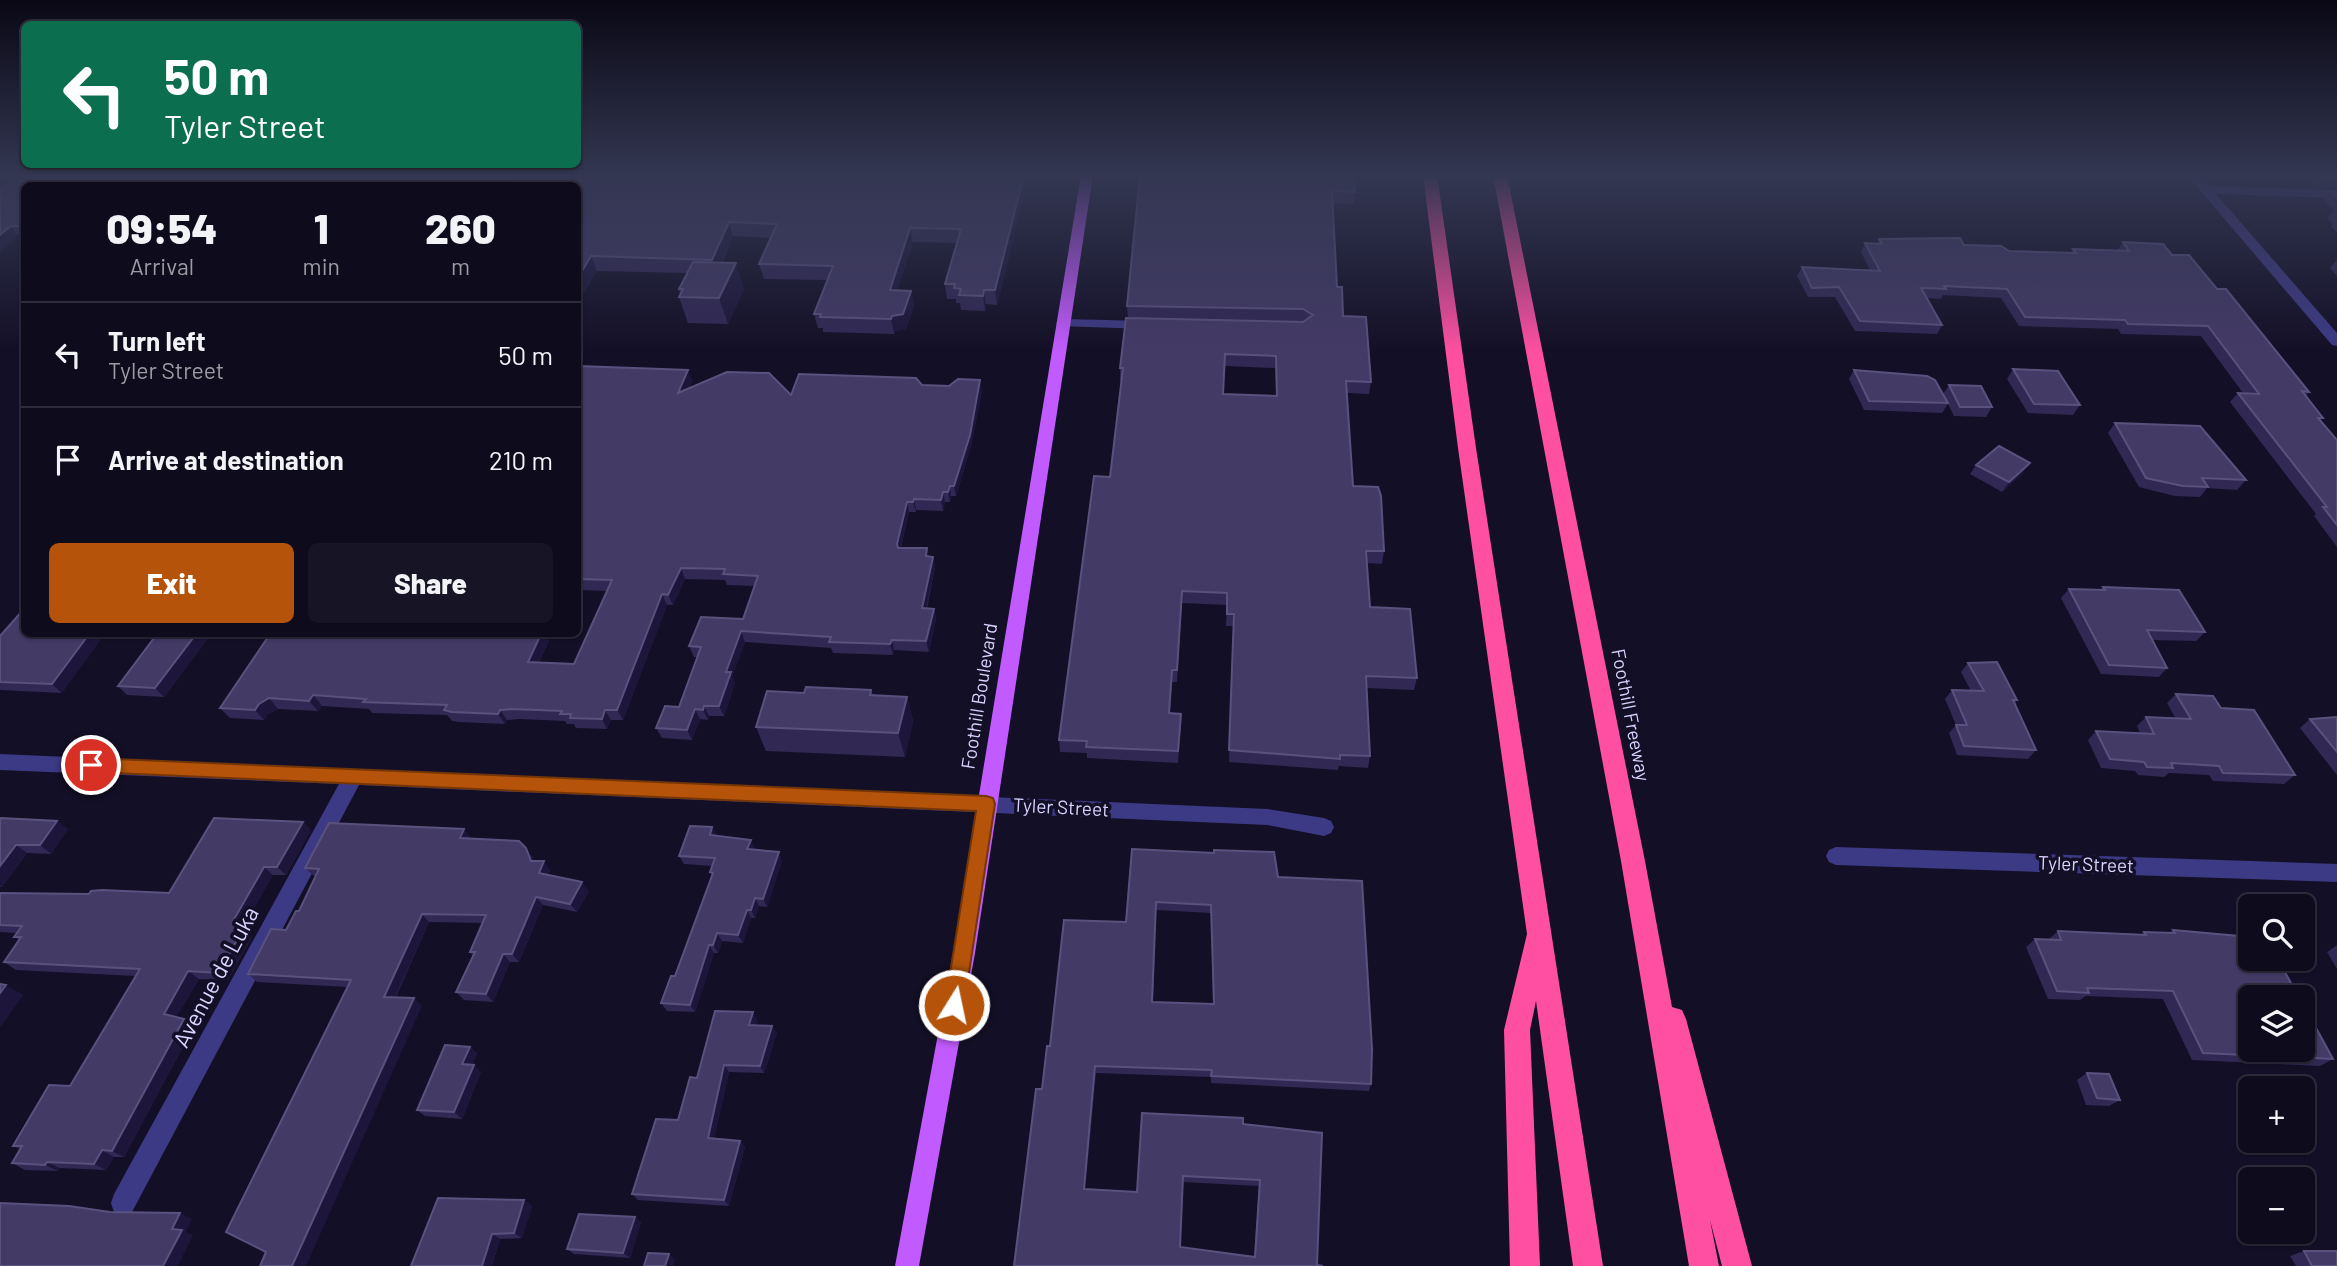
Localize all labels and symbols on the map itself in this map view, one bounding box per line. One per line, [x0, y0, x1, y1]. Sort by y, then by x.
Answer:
street label: Foothill Boulevard [956, 621, 1001, 771]
street label: Foothill Freeway [1607, 647, 1656, 783]
pin [61, 735, 121, 795]
street label: Tyler Street [1012, 793, 1110, 820]
street label: Tyler Street [2038, 850, 2134, 877]
street label: Avenue de Luka [166, 901, 264, 1052]
position arrow [917, 968, 991, 1042]

